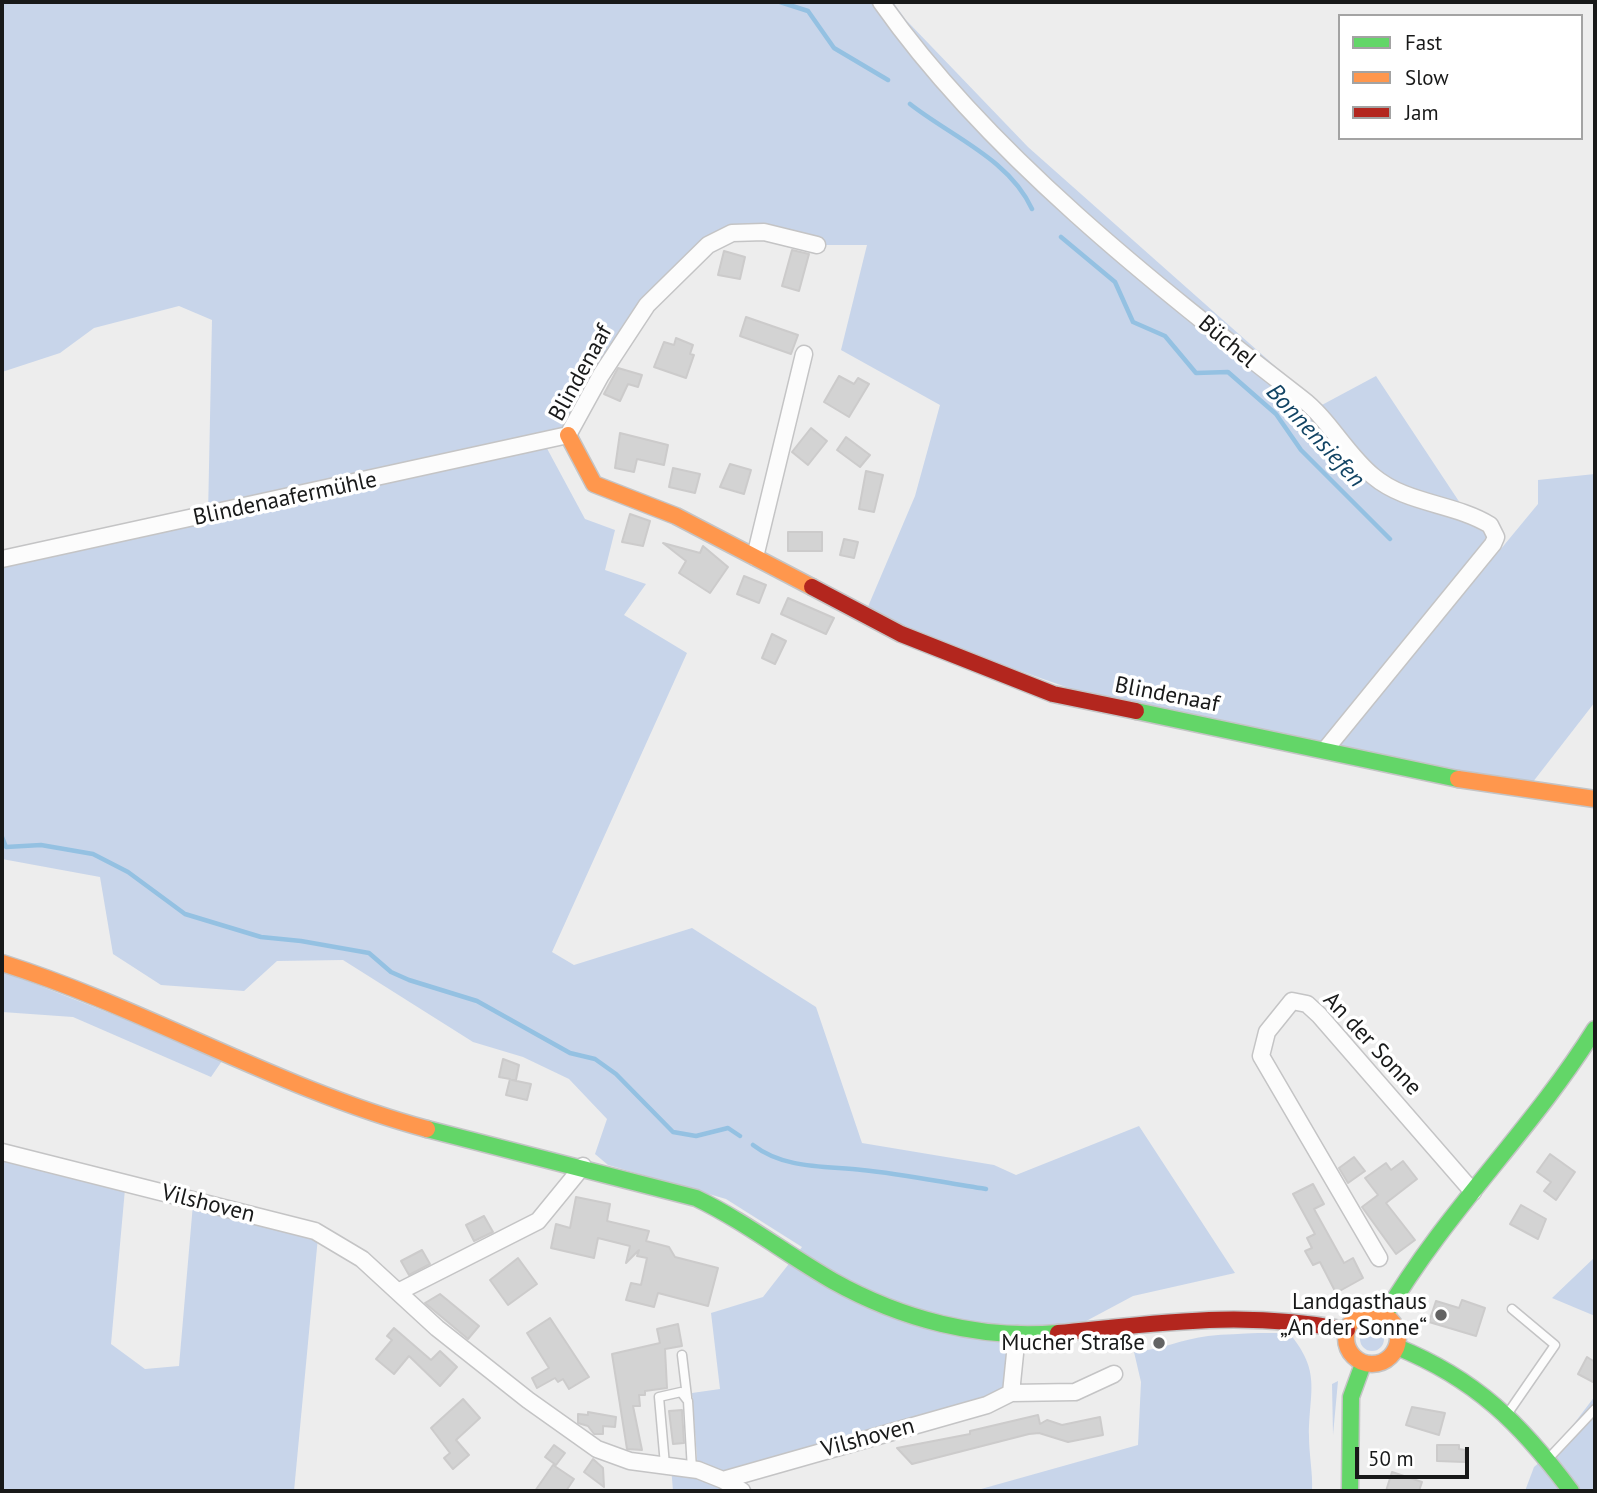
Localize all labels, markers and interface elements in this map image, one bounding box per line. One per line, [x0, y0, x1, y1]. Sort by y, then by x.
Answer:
legend [1338, 14, 1583, 140]
text: Fast [1405, 29, 1442, 56]
text: Slow [1405, 64, 1449, 91]
text: Jam [1405, 99, 1439, 126]
street label: Büchel [1192, 310, 1262, 374]
street label: Blindenaaf [543, 320, 619, 426]
water label: Bonnensiefen [1260, 378, 1370, 494]
street label: Blindenaafermühle [191, 466, 379, 532]
street label: Blindenaaf [1112, 671, 1222, 719]
street label: An der Sonne [1317, 986, 1427, 1102]
street label: Vilshoven [158, 1179, 258, 1229]
place label: Landgasthaus „An der Sonne“ [1280, 1288, 1427, 1342]
marker: Landgasthaus „An der Sonne“ [1433, 1307, 1449, 1323]
place label: Mucher Straße [1001, 1329, 1145, 1357]
marker: Mucher Straße [1151, 1335, 1167, 1351]
street label: Vilshoven [818, 1412, 918, 1464]
scale bar [1359, 1434, 1473, 1478]
text: 50 m [1368, 1445, 1414, 1472]

